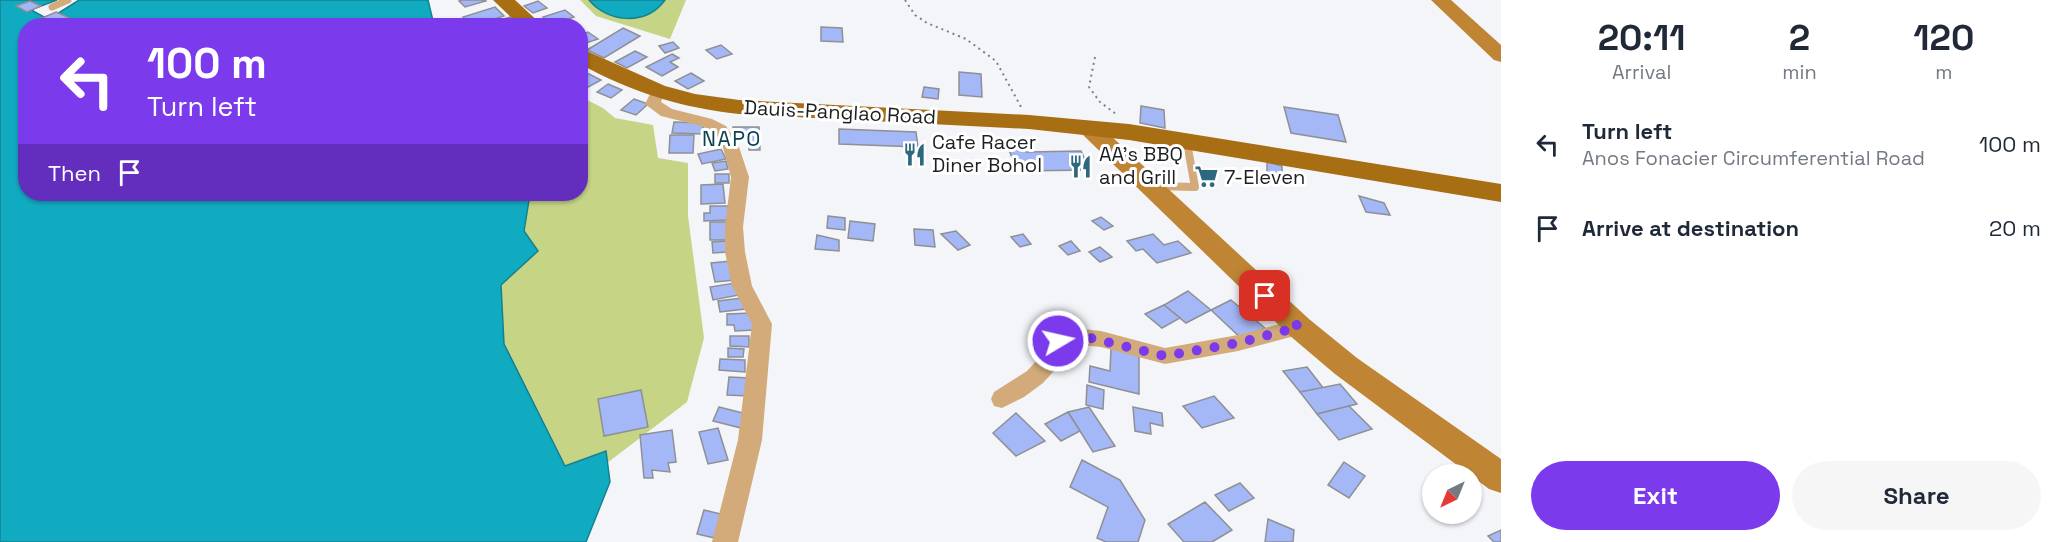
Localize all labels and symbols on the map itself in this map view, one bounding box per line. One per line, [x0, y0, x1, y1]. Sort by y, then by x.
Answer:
street label: Dauis-Panglao Road [743, 94, 937, 130]
district label: NAPO [702, 125, 762, 152]
place label: Cafe Racer Diner Bohol [932, 129, 1042, 178]
restaurant icon: Cafe Racer Diner Bohol [901, 141, 927, 167]
place label: AA's BBQ and Grill [1099, 141, 1183, 190]
restaurant icon: AA's BBQ and Grill [1068, 153, 1094, 179]
supermarket icon: 7-Eleven [1193, 164, 1219, 190]
place label: 7-Eleven [1224, 164, 1305, 190]
pin [1239, 270, 1290, 321]
position arrow [1026, 309, 1090, 373]
north arrow [1422, 464, 1482, 524]

